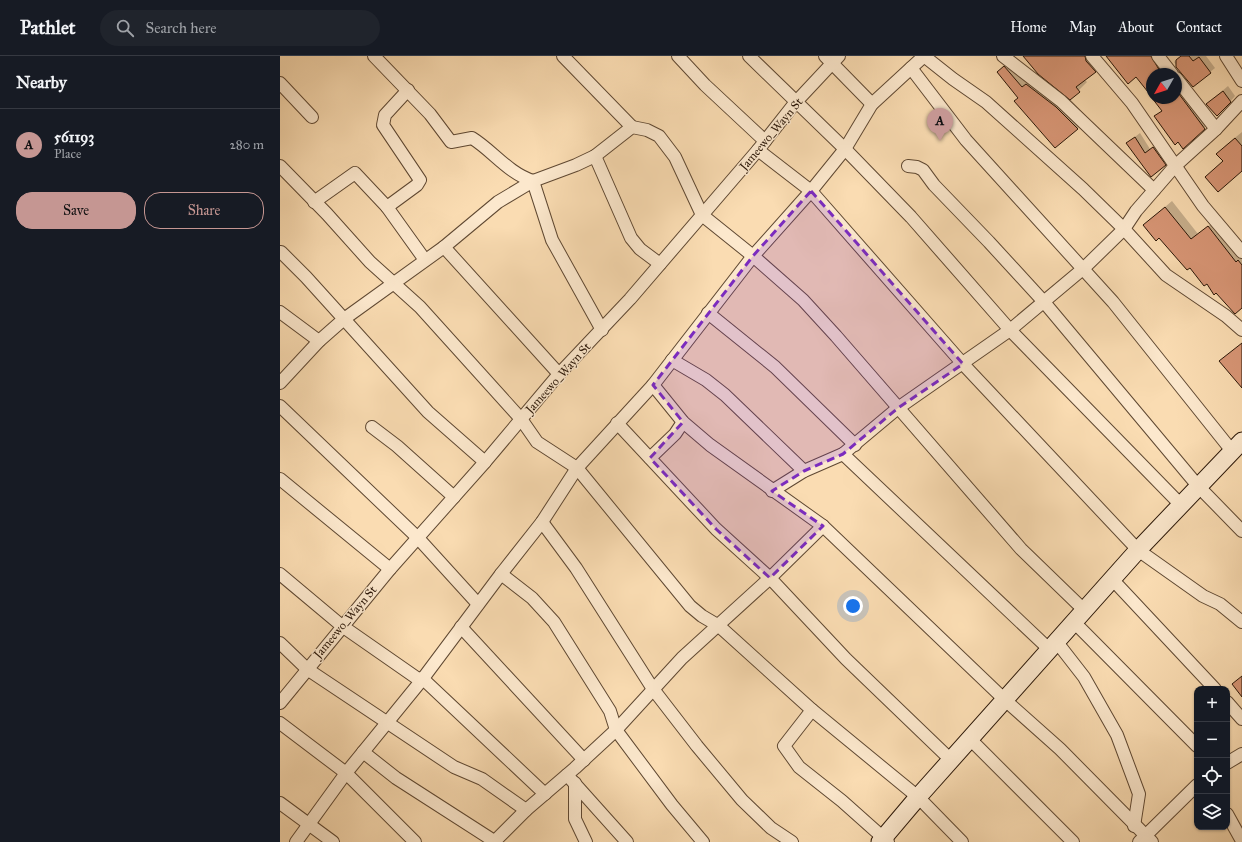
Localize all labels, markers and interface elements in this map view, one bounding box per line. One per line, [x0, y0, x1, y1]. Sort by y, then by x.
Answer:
search box [100, 10, 380, 46]
text: Pathlet [20, 16, 76, 39]
icon: search [114, 17, 136, 39]
text: Search here [146, 19, 217, 37]
text: Home [1010, 19, 1047, 36]
text: Map [1069, 19, 1096, 36]
text: About [1118, 19, 1154, 36]
text: Contact [1176, 19, 1222, 36]
north arrow [1146, 68, 1182, 104]
text: Nearby [16, 72, 67, 93]
street label: Jameewo_Wayn St [735, 94, 807, 175]
pin: A [927, 108, 953, 141]
text: 561193 [54, 128, 94, 146]
text: A [25, 137, 33, 153]
text: 280 m [229, 137, 264, 153]
text: Place [54, 146, 81, 162]
button: Save [16, 192, 136, 229]
button: Share [144, 192, 264, 229]
street label: Jameewo_Wayn St [521, 339, 595, 418]
street label: Jameewo_Wayn St [309, 582, 381, 663]
your location [843, 596, 863, 616]
map controls [1194, 686, 1230, 830]
button: + [1194, 686, 1230, 722]
button: − [1194, 722, 1230, 758]
button: locate [1194, 758, 1230, 794]
button: layers [1194, 794, 1230, 830]

